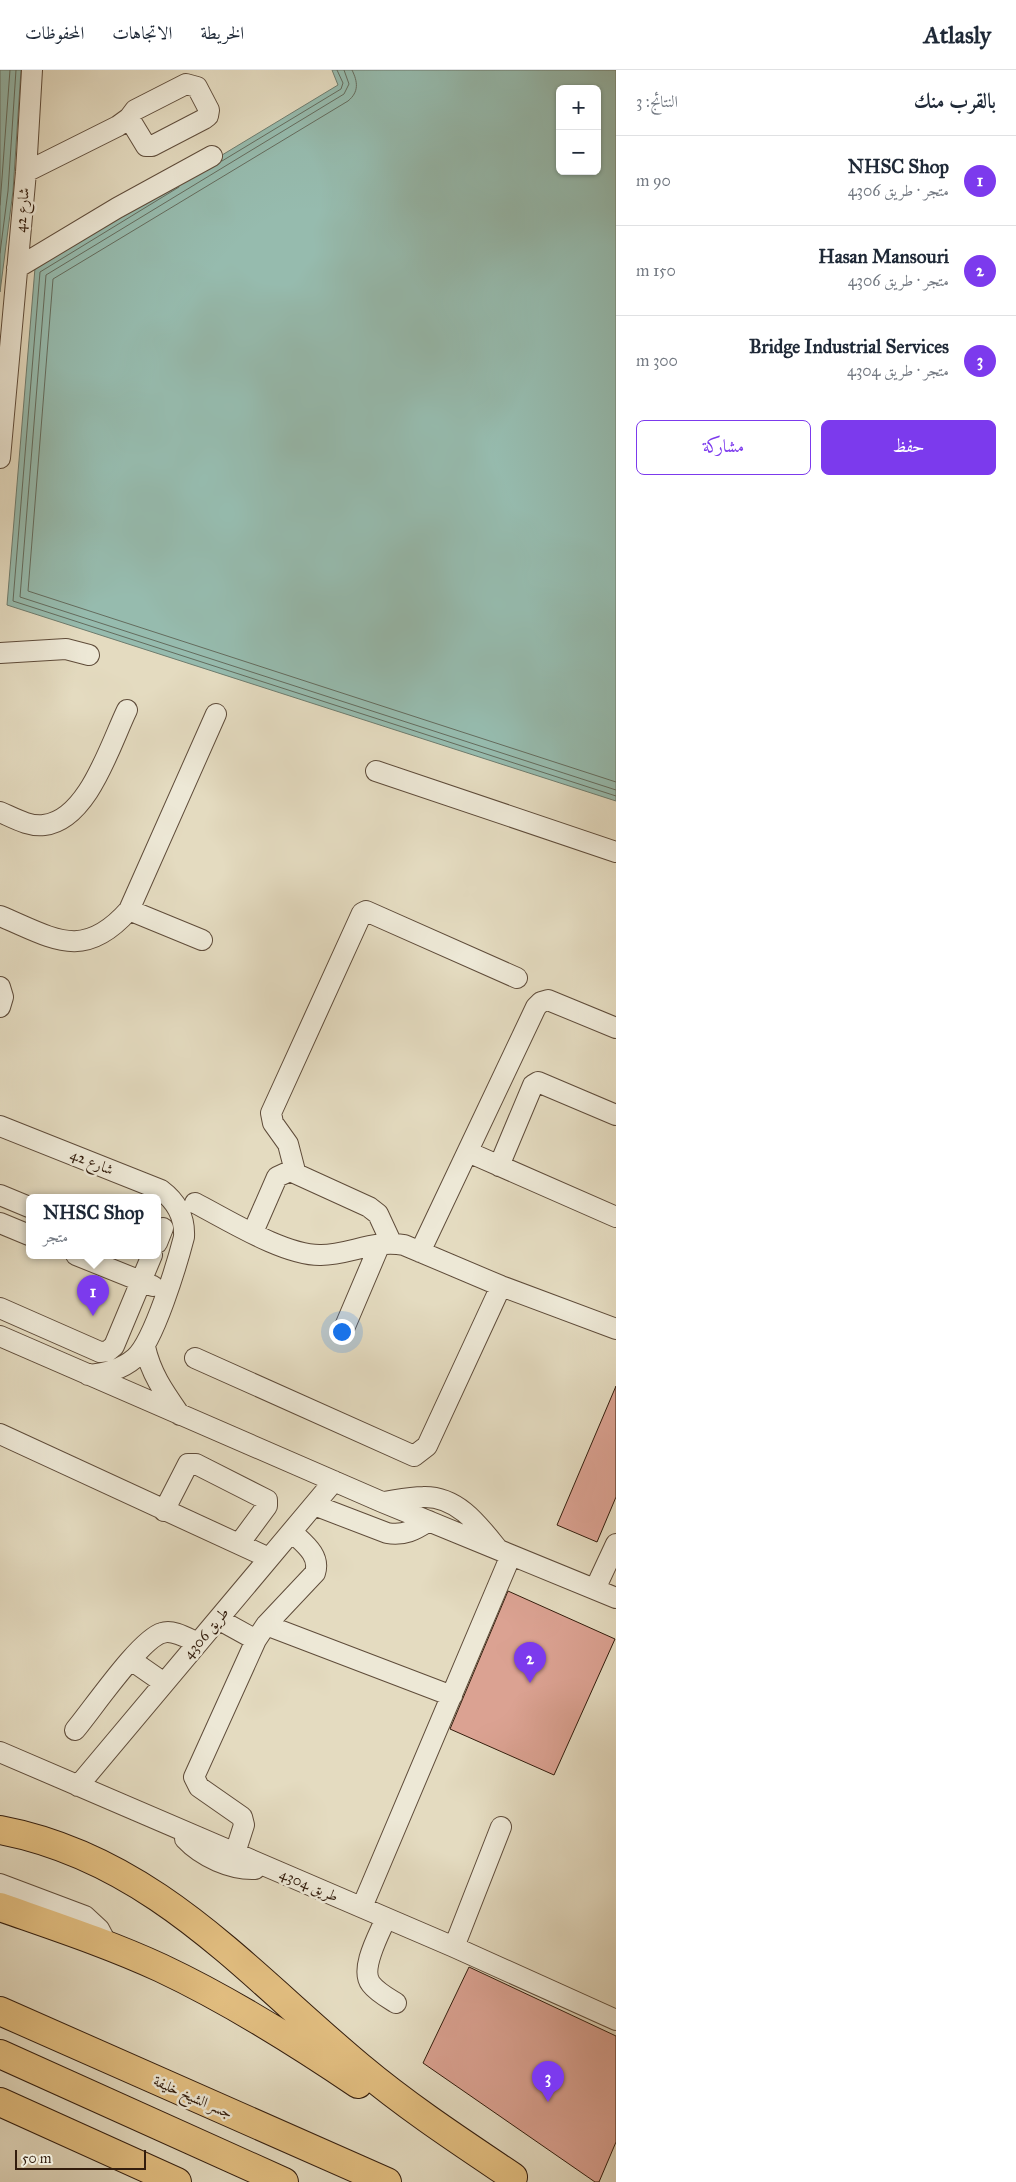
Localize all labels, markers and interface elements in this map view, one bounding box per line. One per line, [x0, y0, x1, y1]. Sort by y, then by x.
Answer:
text: Atlasly [924, 20, 991, 50]
text: المحفوظات [25, 22, 84, 44]
text: الاتجاهات [112, 22, 172, 44]
text: الخريطة [200, 22, 244, 44]
map controls [556, 85, 601, 175]
button: + [556, 85, 601, 130]
text: بالقرب منك [914, 88, 996, 114]
text: النتائج: 3 [636, 92, 678, 111]
button: − [556, 130, 601, 175]
text: NHSC Shop [848, 155, 949, 178]
text: 90 m [636, 171, 671, 190]
text: 1 [977, 171, 983, 190]
text: متجر · طريق 4306 [848, 181, 949, 200]
street label: شارع 42 [11, 187, 37, 234]
text: Hasan Mansouri [818, 245, 949, 268]
text: 150 m [636, 261, 676, 280]
text: 2 [976, 261, 984, 280]
text: متجر · طريق 4306 [848, 271, 949, 290]
text: Bridge Industrial Services [749, 335, 949, 358]
text: 300 m [636, 351, 678, 370]
text: 3 [977, 351, 983, 370]
text: متجر · طريق 4304 [847, 361, 949, 380]
button: مشاركة [636, 420, 811, 475]
button: حفظ [821, 420, 996, 475]
street label: شارع 42 [66, 1145, 116, 1182]
popup [26, 1194, 161, 1259]
text: NHSC Shop [43, 1201, 144, 1224]
text: متجر [43, 1227, 68, 1246]
pin: 1 [77, 1275, 109, 1316]
your location [329, 1319, 355, 1345]
street label: طريق 4306 [179, 1604, 233, 1663]
pin: 2 [514, 1642, 546, 1683]
street label: طريق 4304 [276, 1865, 341, 1906]
pin: 3 [532, 2061, 564, 2102]
street label: جسر الشيخ خليفة [148, 2071, 235, 2127]
scale bar [15, 2147, 146, 2170]
text: 50 m [22, 2150, 51, 2167]

